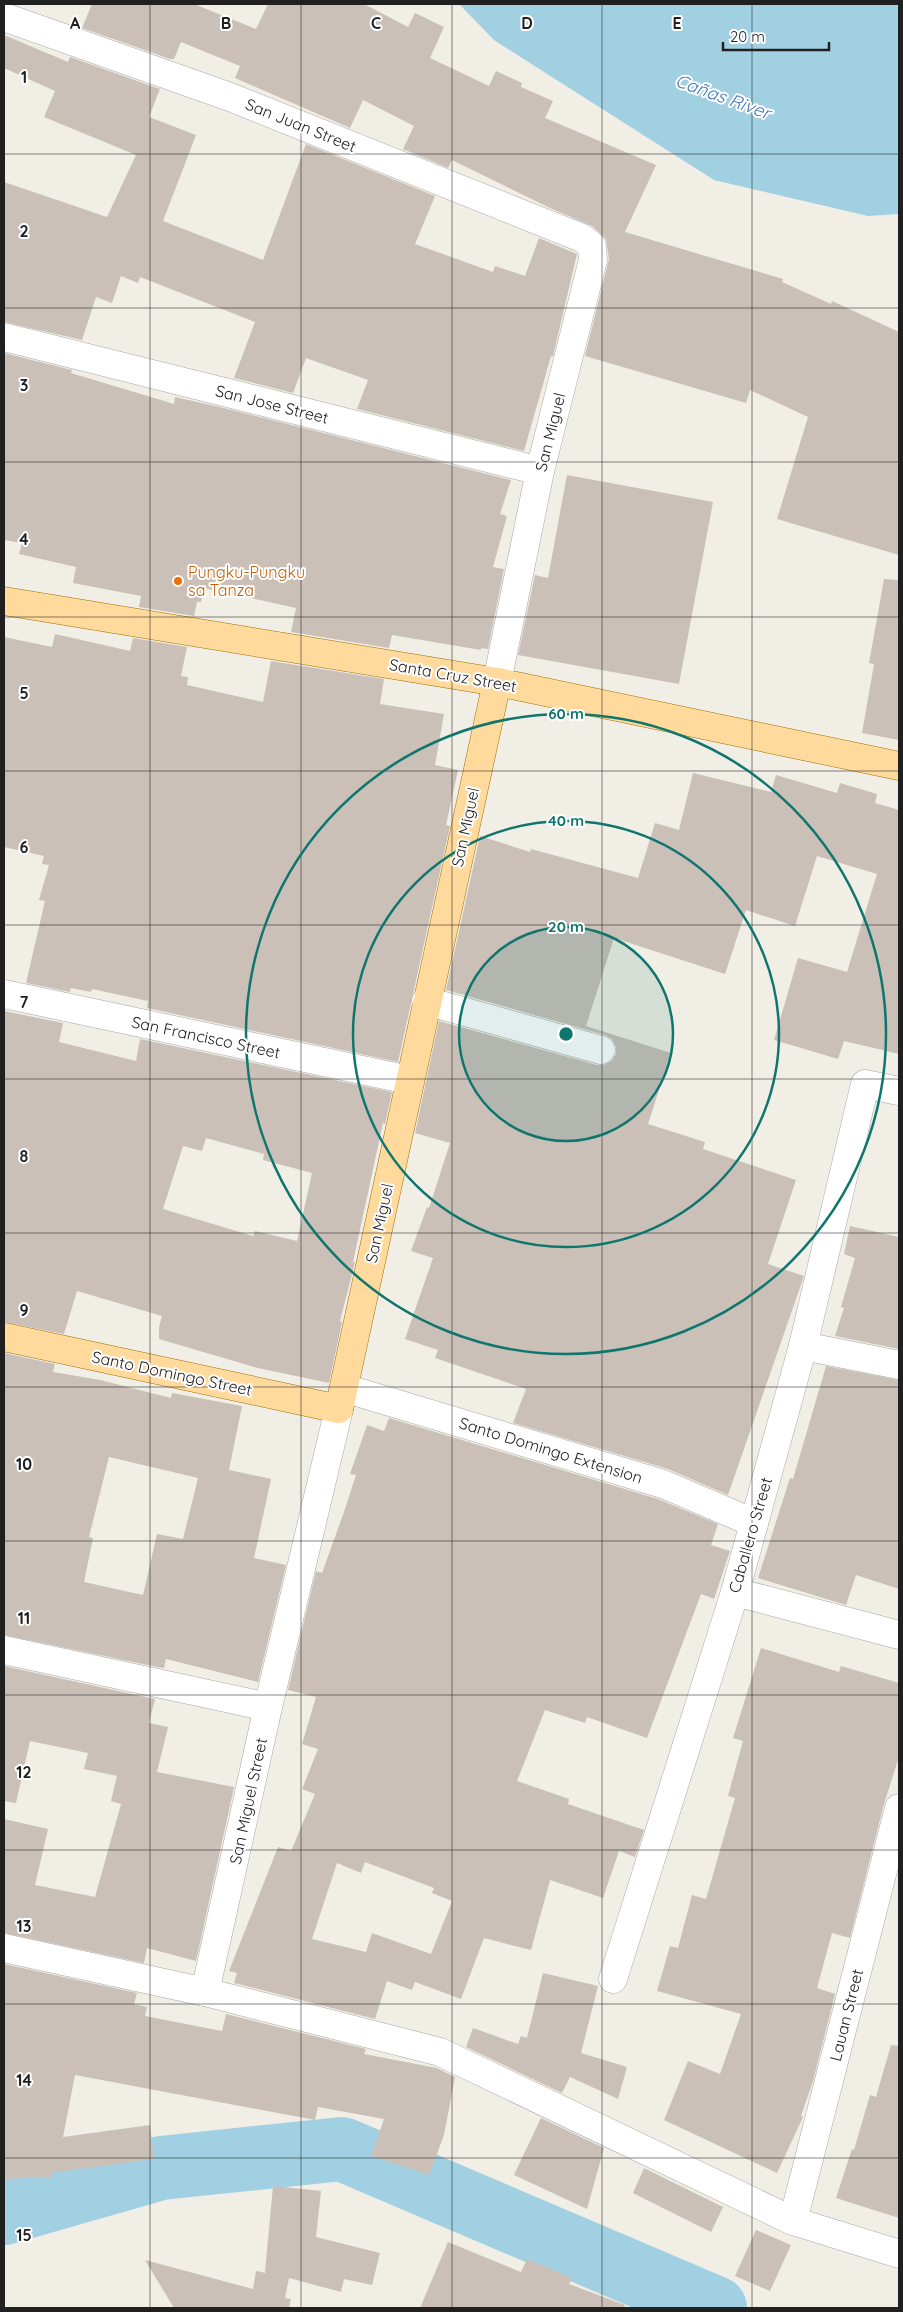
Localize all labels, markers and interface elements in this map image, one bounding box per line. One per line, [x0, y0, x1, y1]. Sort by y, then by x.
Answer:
text: A [70, 13, 81, 33]
text: B [221, 13, 231, 33]
text: C [371, 13, 381, 33]
text: D [521, 13, 533, 33]
text: E [672, 13, 682, 33]
scale bar [723, 20, 829, 52]
text: 20 m [730, 27, 765, 46]
text: 1 [21, 67, 27, 87]
water label: Cañas River [672, 69, 776, 125]
street label: San Juan Street [243, 94, 359, 156]
text: 2 [19, 221, 29, 241]
text: 3 [20, 375, 28, 395]
street label: San Jose Street [213, 380, 331, 428]
street label: San Miguel [531, 390, 569, 474]
text: 4 [19, 529, 29, 549]
place label: Pungku-Pungku sa Tanza [188, 562, 305, 600]
marker: Pungku-Pungku sa Tanza [172, 575, 184, 587]
street label: Santa Cruz Street [388, 654, 518, 696]
text: 5 [19, 683, 29, 703]
text: 60 m [548, 704, 584, 723]
street label: San Miguel [447, 785, 483, 869]
text: 40 m [548, 811, 584, 830]
text: 6 [20, 837, 29, 857]
text: 20 m [548, 917, 584, 936]
text: 7 [20, 992, 29, 1012]
street label: San Francisco Street [130, 1011, 282, 1063]
centre of rings [557, 1025, 575, 1043]
text: 8 [20, 1146, 29, 1166]
street label: San Miguel [361, 1181, 397, 1265]
text: 9 [19, 1300, 29, 1320]
street label: Santo Domingo Street [90, 1346, 254, 1400]
street label: Santo Domingo Extension [457, 1413, 645, 1487]
text: 10 [16, 1454, 32, 1474]
street label: Caballero Street [724, 1475, 776, 1595]
text: 11 [18, 1608, 30, 1628]
street label: San Miguel Street [225, 1736, 271, 1866]
text: 12 [16, 1762, 32, 1782]
text: 13 [17, 1916, 31, 1936]
street label: Lauan Street [825, 1967, 867, 2063]
text: 14 [16, 2070, 32, 2090]
text: 15 [16, 2225, 32, 2245]

